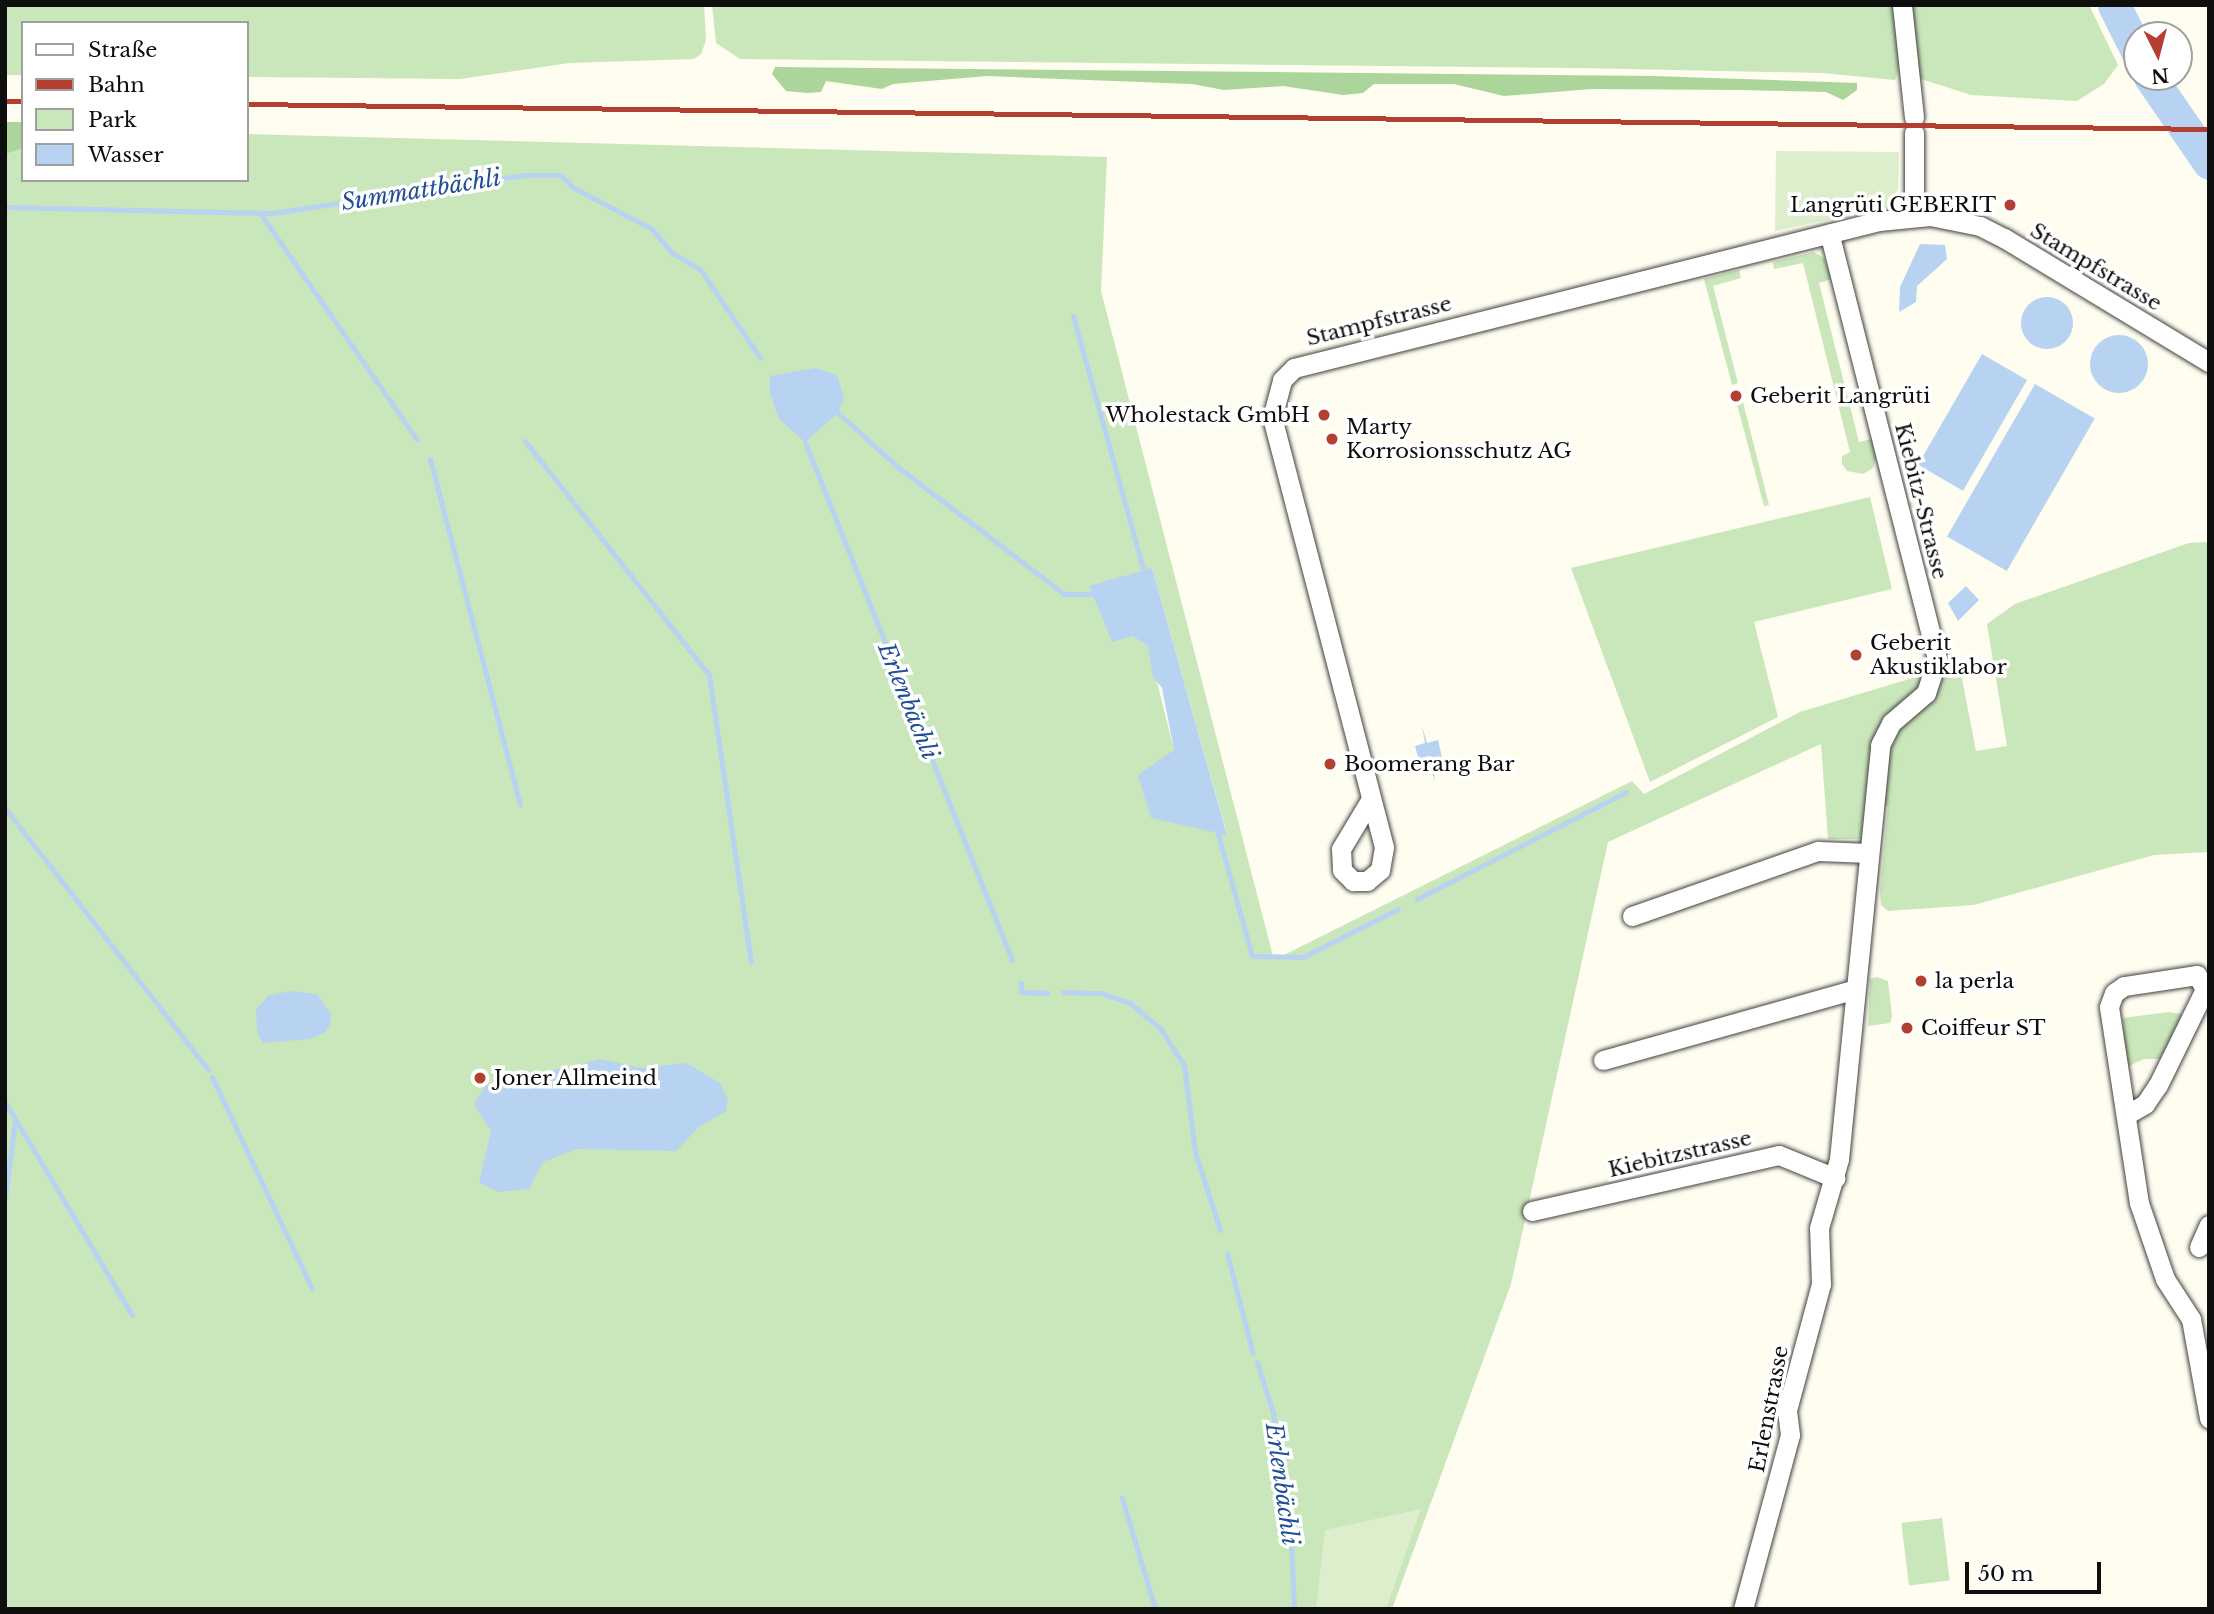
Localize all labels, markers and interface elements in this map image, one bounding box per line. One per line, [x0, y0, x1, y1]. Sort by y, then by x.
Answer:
legend [21, 21, 248, 182]
north arrow [2123, 21, 2193, 91]
text: Straße [88, 37, 157, 63]
text: N [2150, 63, 2170, 88]
text: Bahn [88, 72, 145, 98]
text: Park [88, 107, 137, 133]
text: Wasser [88, 142, 164, 168]
water label: Summattbächli [339, 164, 503, 216]
place label: Langrüti GEBERIT [1790, 192, 1996, 218]
marker: Langrüti GEBERIT [2002, 197, 2018, 213]
street label: Stampfstrasse [2026, 218, 2166, 316]
street label: Stampfstrasse [1304, 291, 1454, 351]
place label: Geberit Langrüti [1750, 383, 1930, 409]
marker: Geberit Langrüti [1728, 388, 1744, 404]
place label: Wholestack GmbH [1105, 402, 1310, 428]
marker: Wholestack GmbH [1316, 407, 1332, 423]
place label: Marty Korrosionsschutz AG [1346, 414, 1572, 464]
street label: Kiebitz-Strasse [1889, 420, 1953, 582]
marker: Marty Korrosionsschutz AG [1324, 431, 1340, 447]
place label: Geberit Akustiklabor [1870, 630, 2007, 680]
water label: Erlenbächli [872, 639, 944, 763]
marker: Geberit Akustiklabor [1848, 647, 1864, 663]
place label: Boomerang Bar [1344, 751, 1515, 777]
marker: Boomerang Bar [1322, 756, 1338, 772]
place label: la perla [1935, 968, 2014, 994]
marker: la perla [1913, 973, 1929, 989]
place label: Coiffeur ST [1921, 1015, 2046, 1041]
marker: Coiffeur ST [1899, 1020, 1915, 1036]
place label: Joner Allmeind [494, 1065, 658, 1091]
marker: Joner Allmeind [472, 1070, 488, 1086]
street label: Kiebitzstrasse [1606, 1125, 1754, 1183]
street label: Erlenstrasse [1744, 1343, 1794, 1475]
water label: Erlenbächli [1260, 1421, 1304, 1547]
scale bar [1969, 1548, 2106, 1592]
text: 50 m [1978, 1561, 2033, 1587]

